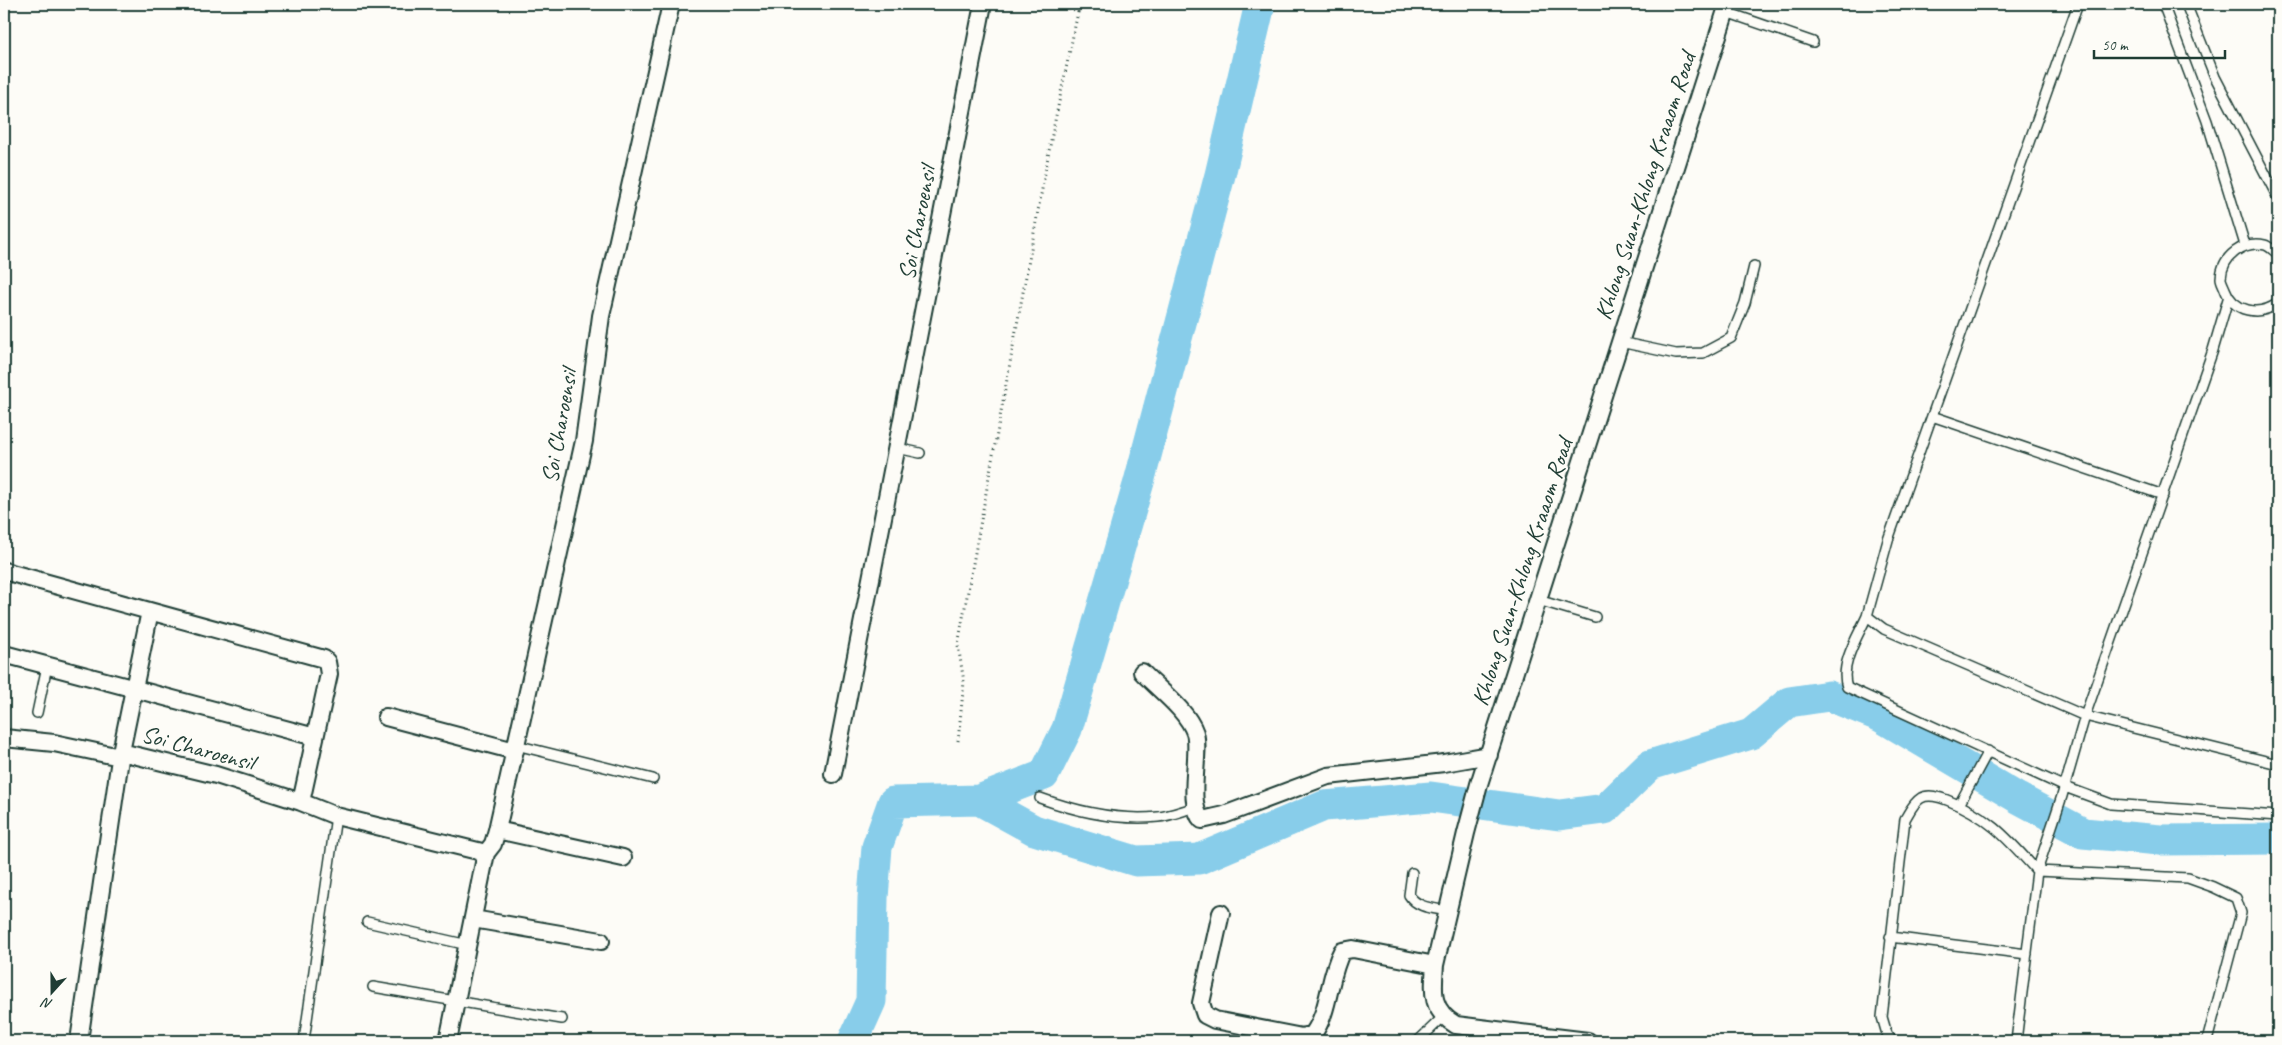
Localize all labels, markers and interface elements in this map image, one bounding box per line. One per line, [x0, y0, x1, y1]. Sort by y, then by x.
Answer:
scale bar [2094, 28, 2226, 60]
text: 50 m [2102, 36, 2129, 55]
street label: Khlong Suan-Khlong Kraaom Road [1588, 45, 1703, 323]
street label: Soi Charoensil [891, 160, 943, 282]
street label: Soi Charoensil [534, 363, 584, 485]
street label: Khlong Suan-Khlong Kraaom Road [1465, 431, 1580, 709]
street label: Soi Charoensil [138, 719, 261, 778]
north arrow [28, 968, 78, 1018]
text: N [38, 993, 55, 1013]

